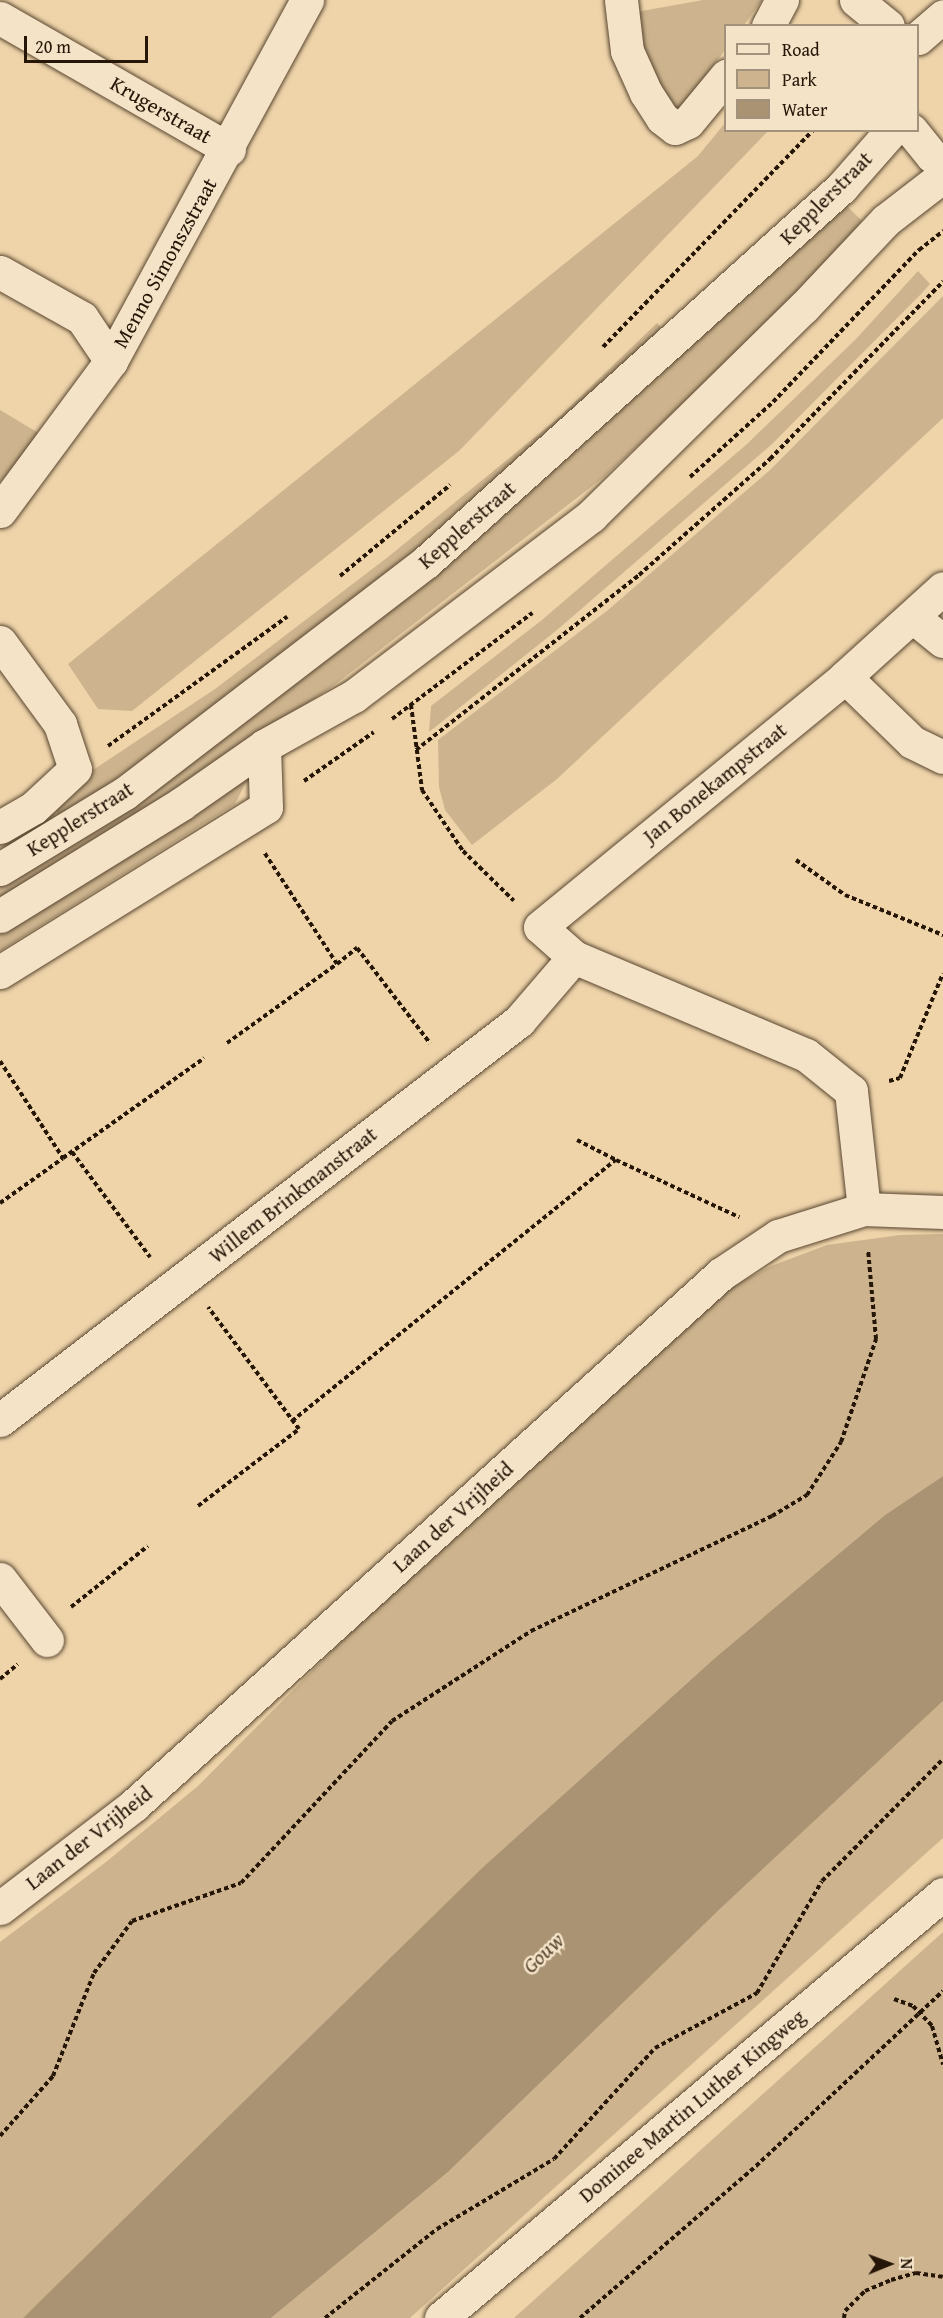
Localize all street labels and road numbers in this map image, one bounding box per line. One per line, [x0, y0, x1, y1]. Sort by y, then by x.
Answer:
street label: Krugerstraat [106, 71, 216, 149]
street label: Kepplerstraat [774, 146, 878, 250]
street label: Menno Simonszstraat [108, 173, 222, 353]
street label: Kepplerstraat [413, 476, 521, 574]
street label: Jan Bonekampstraat [638, 717, 792, 849]
street label: Kepplerstraat [22, 776, 138, 862]
street label: Willem Brinkmanstraat [204, 1122, 382, 1268]
street label: Laan der Vrijheid [388, 1456, 518, 1578]
street label: Laan der Vrijheid [21, 1781, 157, 1895]
street label: Dominee Martin Luther Kingweg [574, 2004, 810, 2208]

